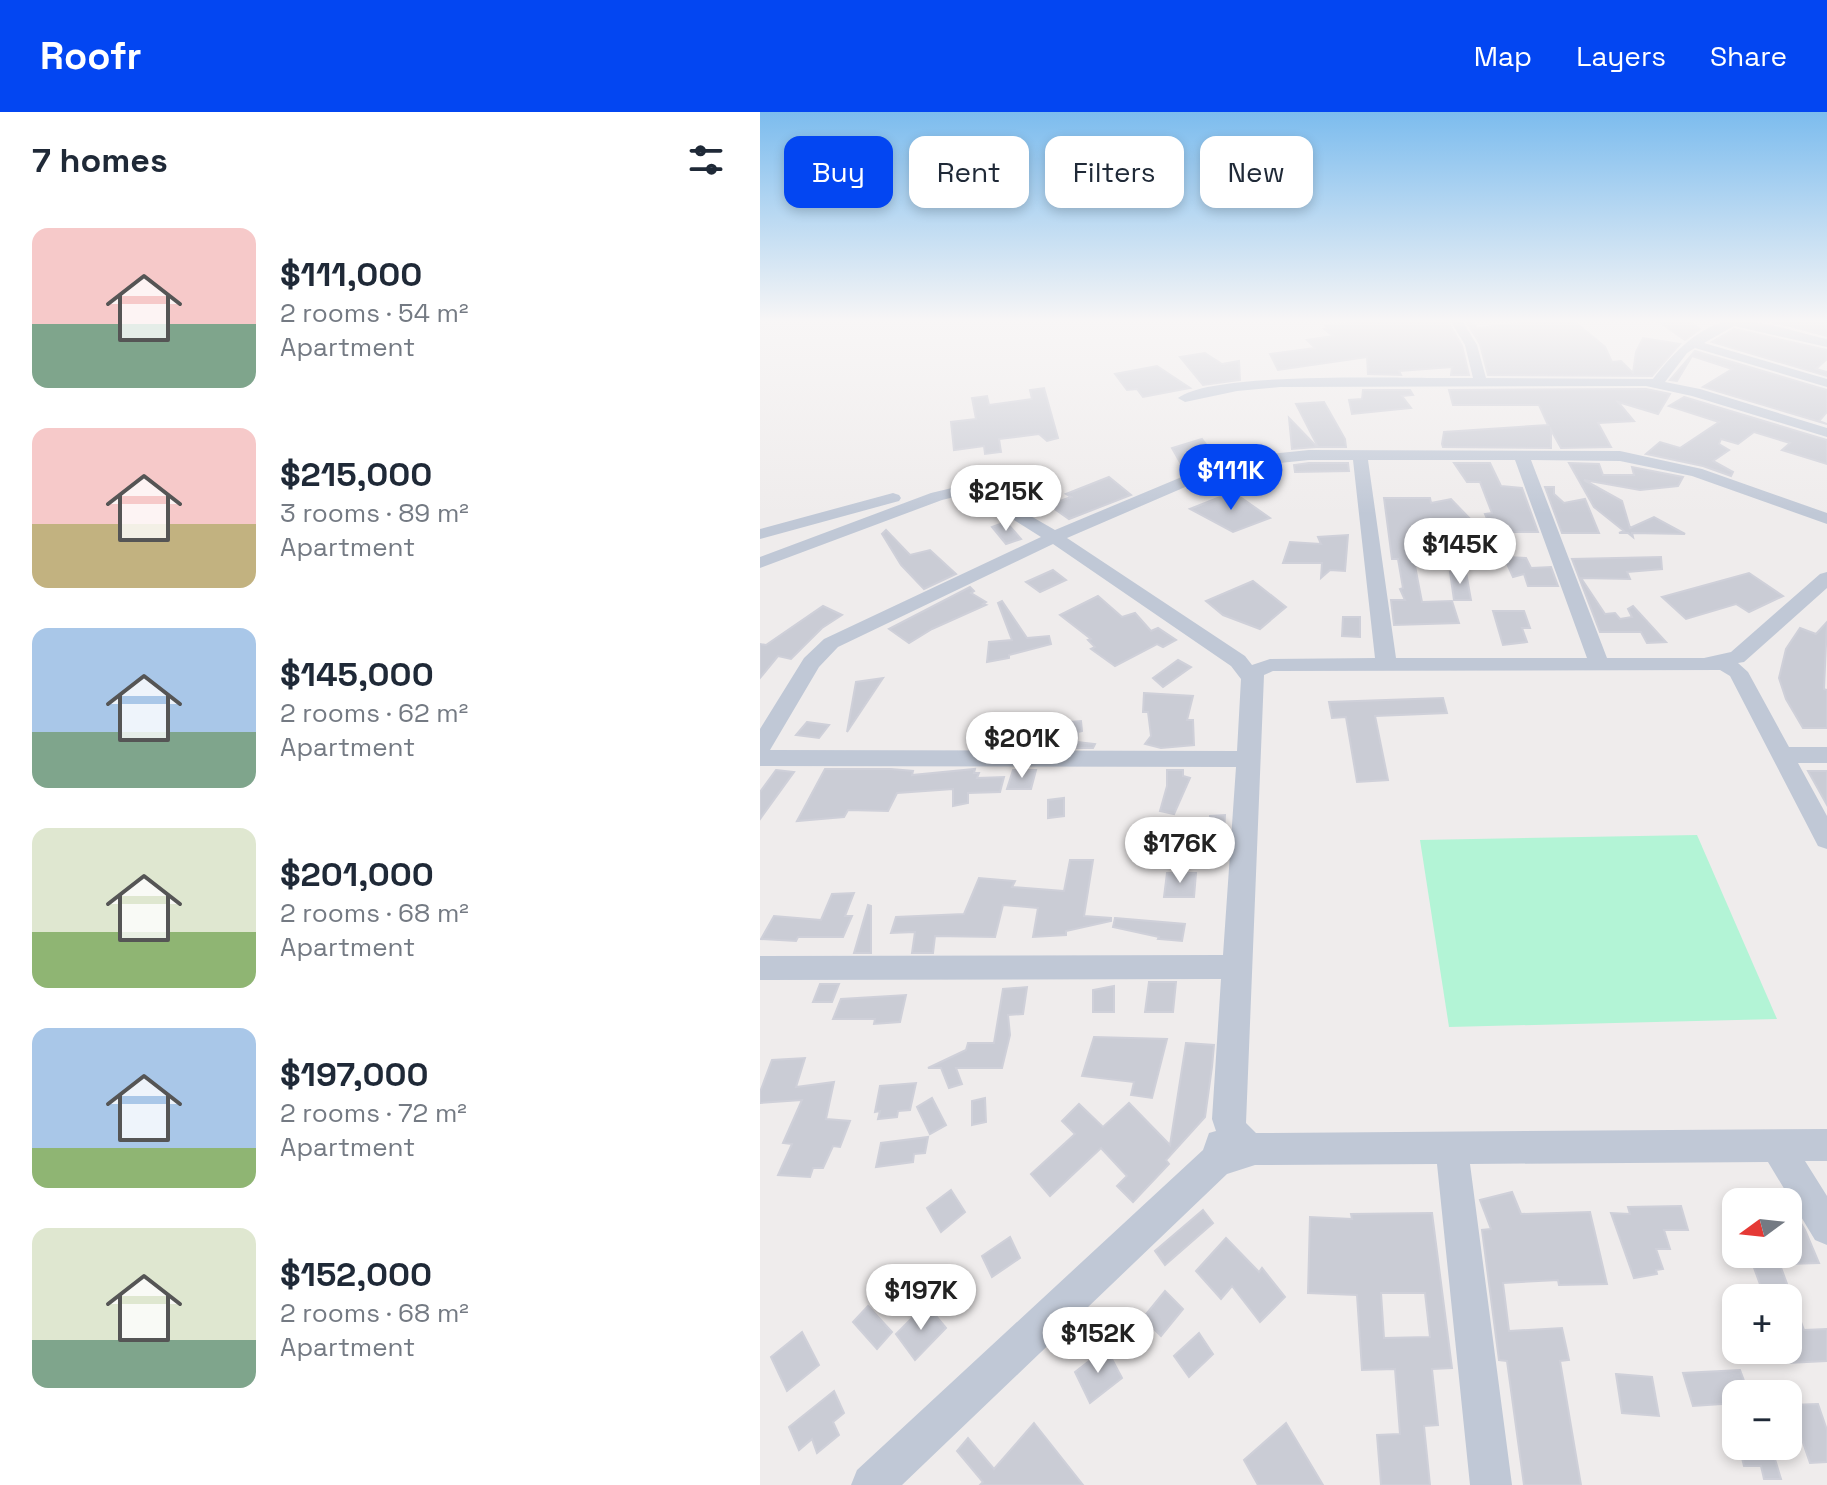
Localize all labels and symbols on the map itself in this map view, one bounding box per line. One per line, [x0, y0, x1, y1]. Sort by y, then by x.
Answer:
pin: $111K [1175, 444, 1287, 512]
pin: $215K [950, 465, 1062, 533]
pin: $145K [1404, 518, 1516, 586]
pin: $201K [966, 712, 1078, 780]
pin: $176K [1124, 817, 1236, 885]
north arrow [1722, 1188, 1802, 1268]
pin: $197K [865, 1264, 977, 1332]
pin: $152K [1042, 1307, 1154, 1375]

